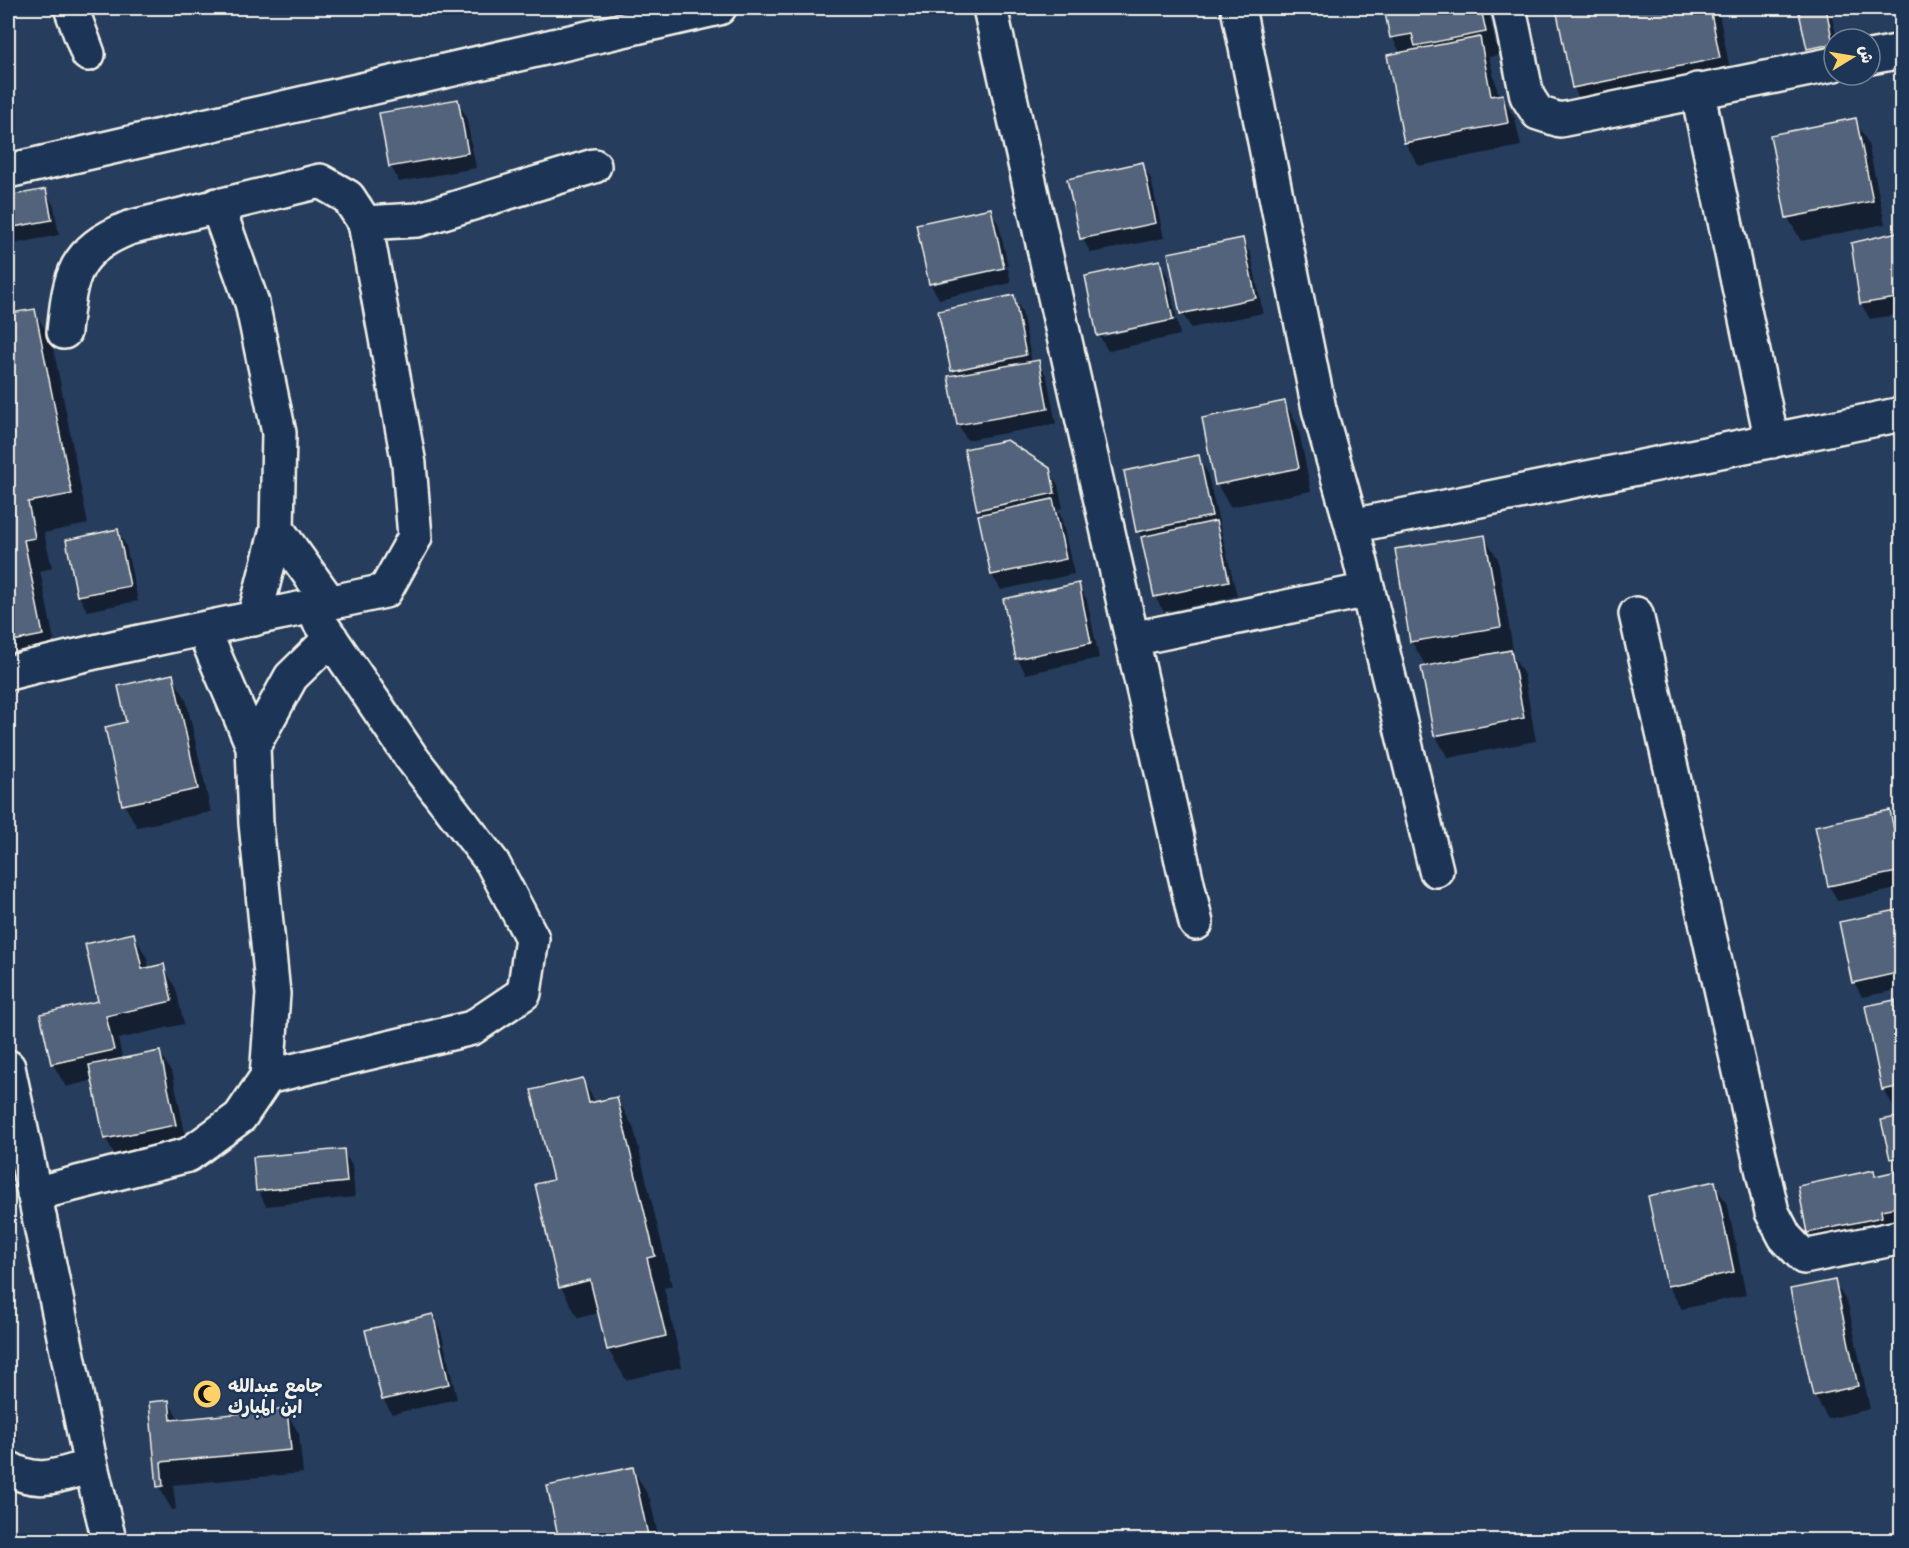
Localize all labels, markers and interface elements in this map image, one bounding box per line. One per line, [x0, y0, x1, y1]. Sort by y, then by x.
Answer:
north arrow [1822, 27, 1882, 87]
text: ش [1854, 43, 1881, 65]
place label: جامع عبدالله ابن المبارك [228, 1371, 323, 1419]
mosque icon: جامع عبدالله ابن المبارك [191, 1378, 223, 1410]

